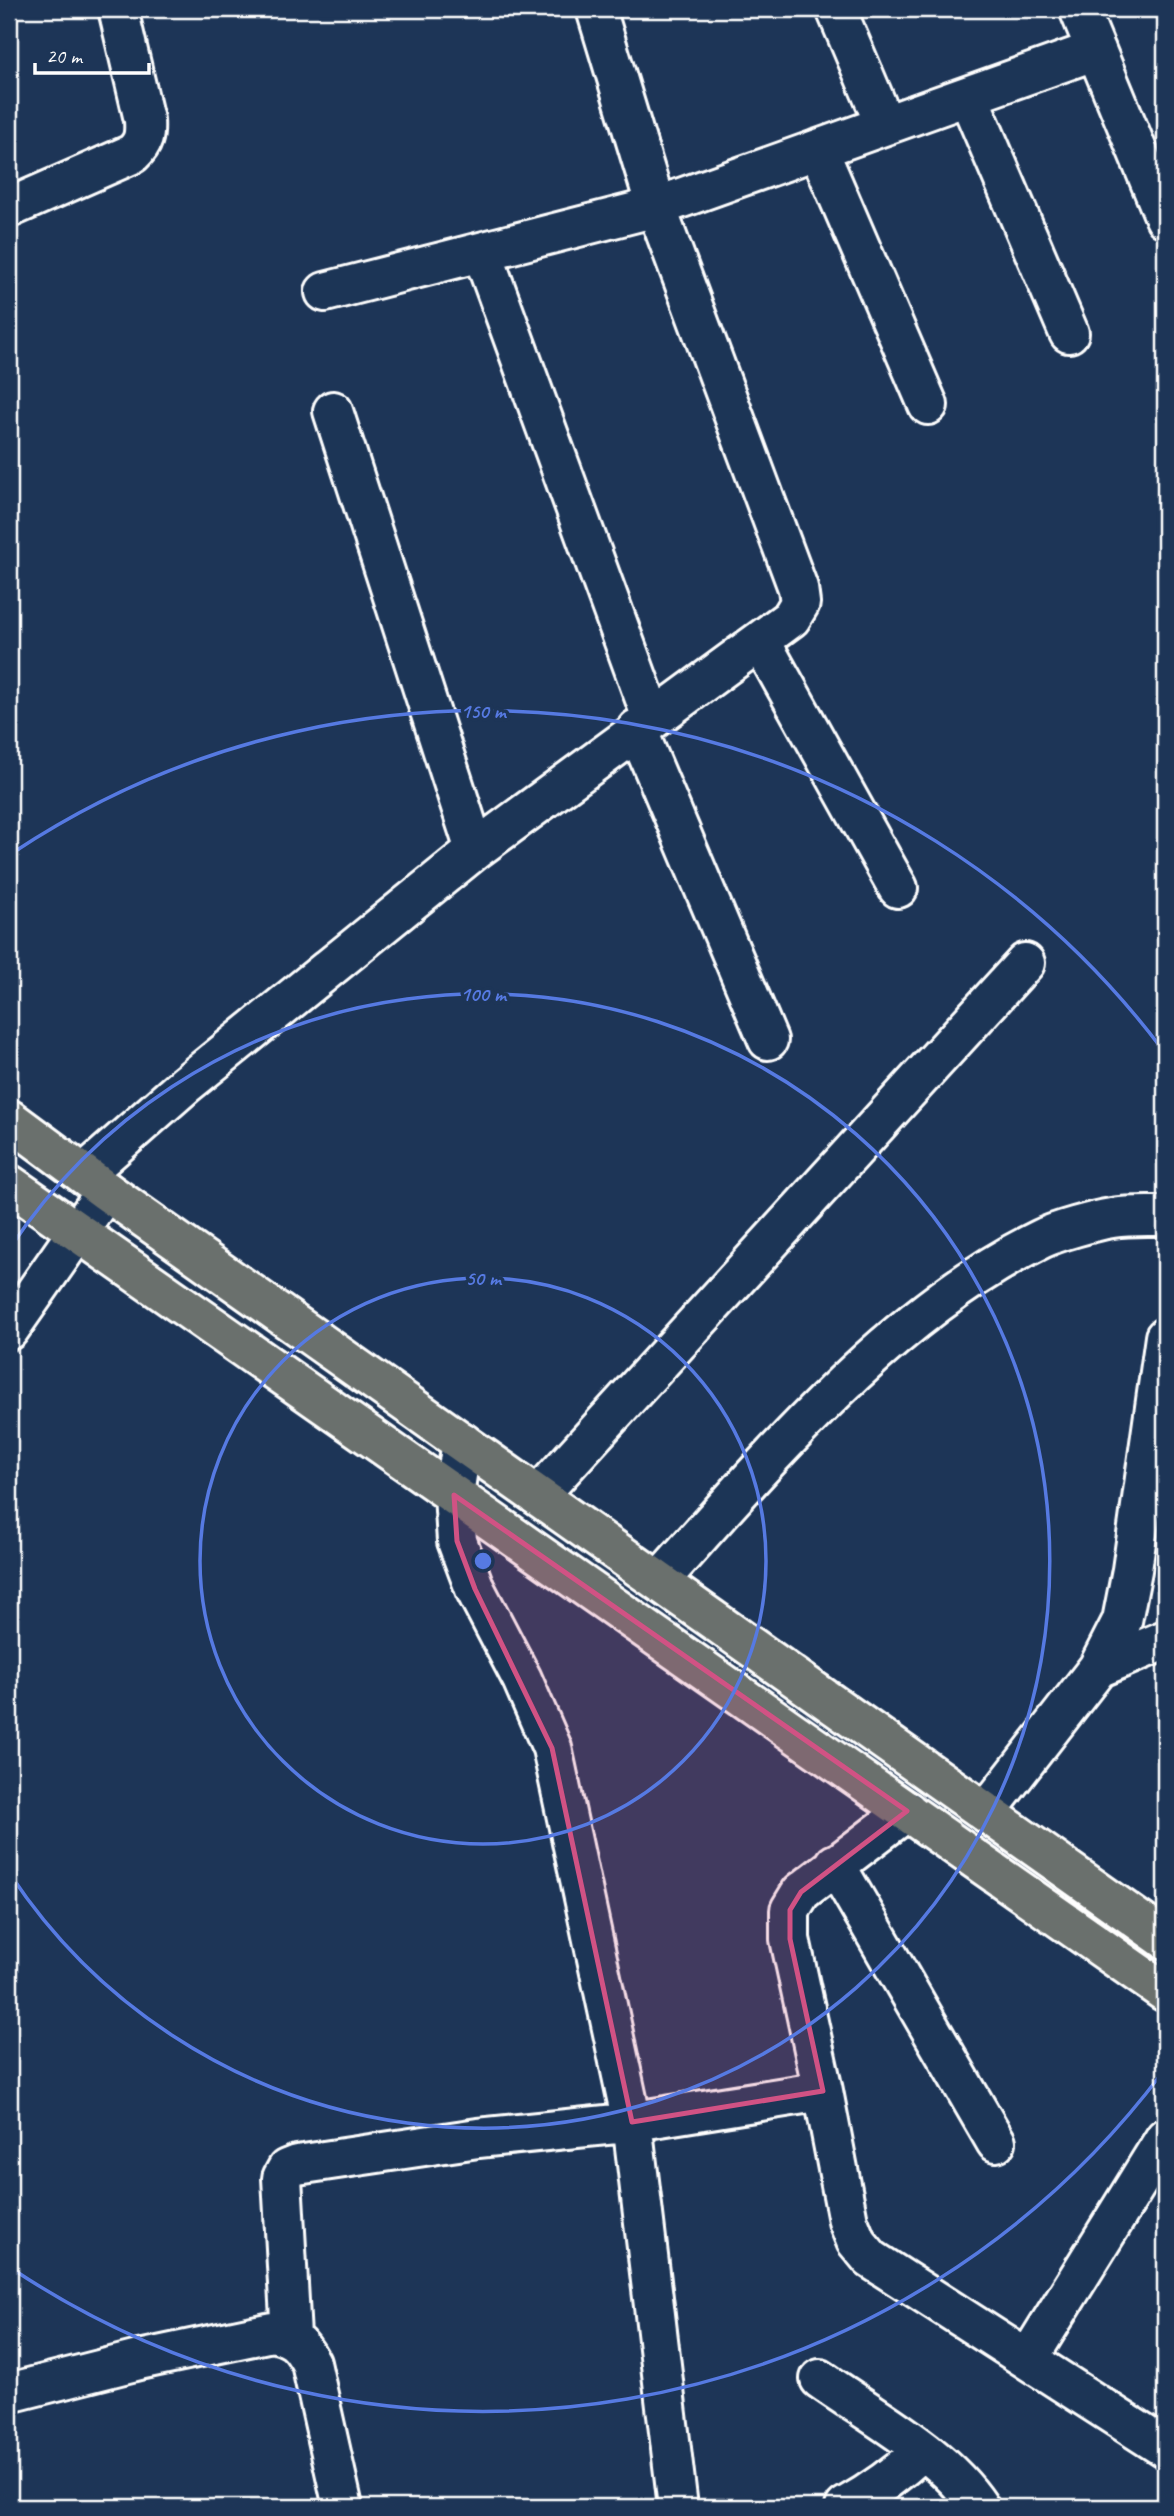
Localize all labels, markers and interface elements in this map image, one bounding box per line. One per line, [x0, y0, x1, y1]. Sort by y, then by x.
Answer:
scale bar [35, 32, 149, 76]
text: 20 m [46, 43, 84, 69]
text: 150 m [460, 698, 508, 724]
text: 100 m [460, 981, 508, 1007]
text: 50 m [465, 1265, 503, 1291]
centre of rings [471, 1549, 495, 1573]

